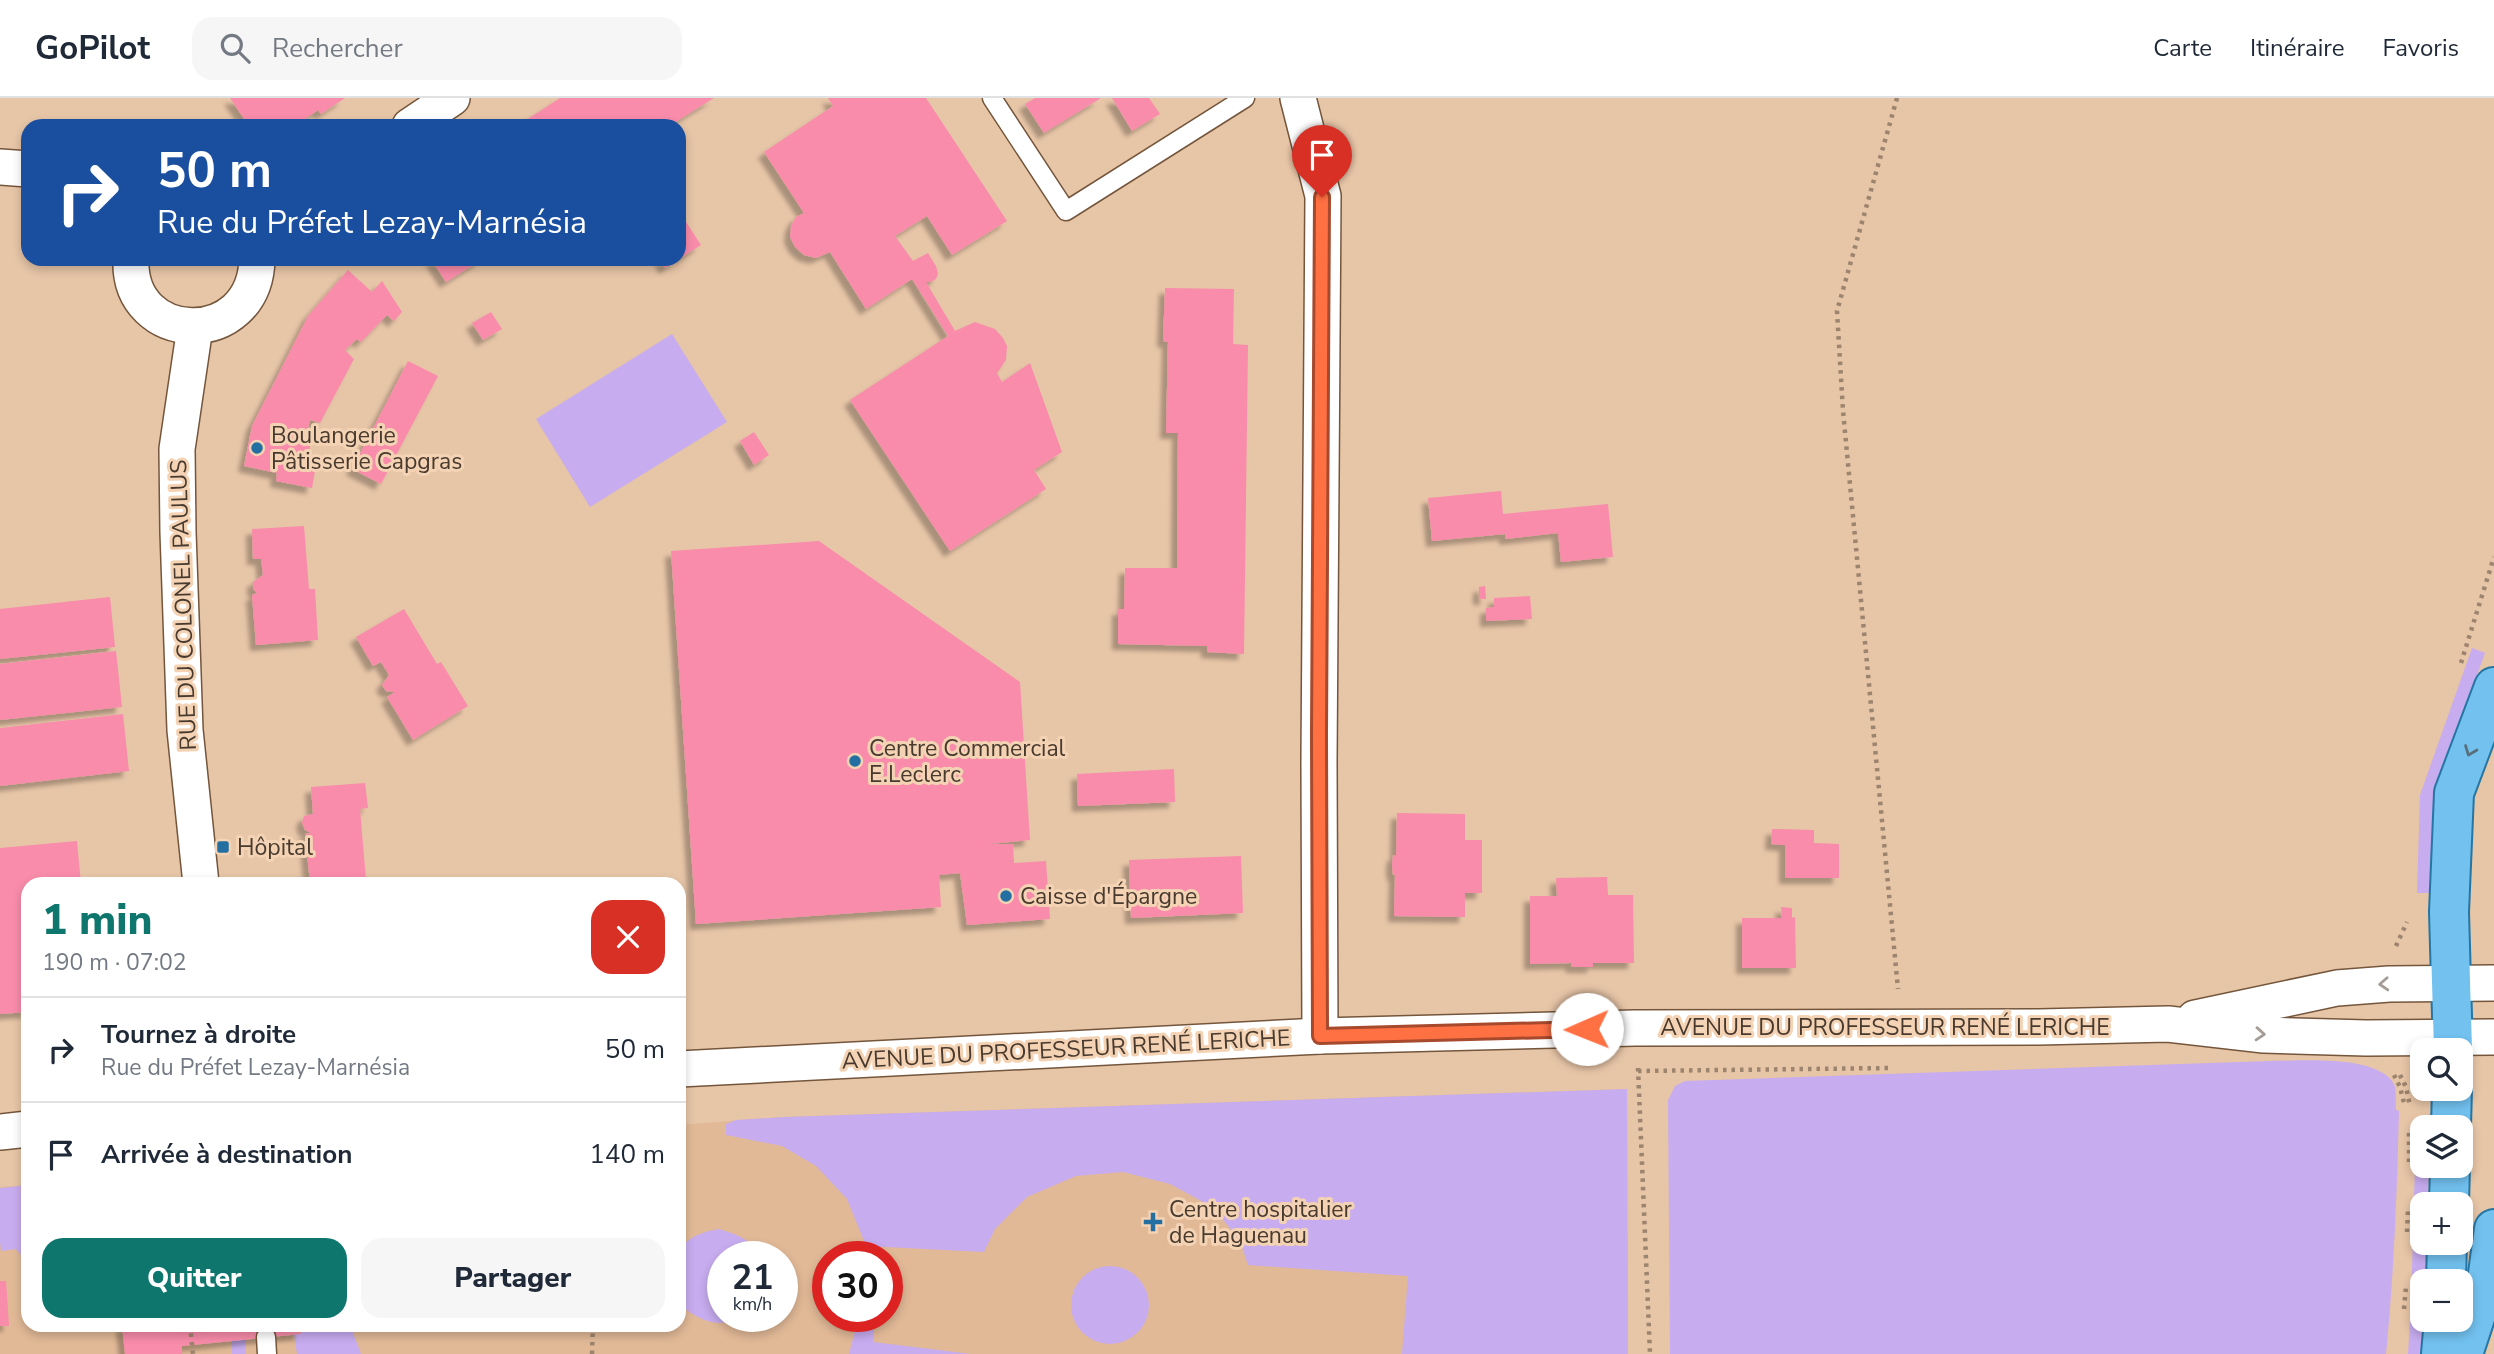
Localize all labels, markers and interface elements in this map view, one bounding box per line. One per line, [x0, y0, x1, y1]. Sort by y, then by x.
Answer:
search box [192, 17, 682, 80]
text: GoPilot [35, 26, 150, 71]
icon: search [216, 29, 254, 67]
text: Rechercher [272, 31, 403, 66]
text: Carte [2153, 32, 2212, 64]
text: Itinéraire [2250, 32, 2344, 64]
text: Favoris [2382, 32, 2459, 64]
pin [1292, 125, 1352, 197]
icon: arrive [1303, 136, 1341, 174]
text: 50 m [157, 137, 272, 204]
icon: right [42, 147, 133, 238]
text: Rue du Préfet Lezay-Marnésia [157, 201, 587, 244]
place label: Boulangerie Pâtisserie Capgras [271, 420, 462, 477]
marker: Boulangerie Pâtisserie Capgras [249, 440, 265, 456]
street label: RUE DU COLONEL PAULUS [163, 459, 204, 751]
place label: Centre Commercial E.Leclerc [869, 733, 1066, 790]
one-way arrow [2464, 744, 2478, 756]
marker: Centre Commercial E.Leclerc [847, 753, 863, 769]
place label: Hôpital [237, 832, 313, 863]
marker: Hôpital [215, 839, 231, 855]
place label: Caisse d'Épargne [1020, 881, 1197, 912]
marker: Caisse d'Épargne [998, 888, 1014, 904]
text: 1 min [42, 892, 152, 949]
button: close [591, 900, 665, 974]
text: 190 m · 07:02 [42, 947, 187, 978]
one-way arrow [2378, 977, 2389, 992]
position arrow [1550, 992, 1624, 1066]
street label: AVENUE DU PROFESSEUR RENÉ LERICHE [1660, 1012, 2110, 1043]
text: Tournez à droite [101, 1017, 296, 1052]
street label: AVENUE DU PROFESSEUR RENÉ LERICHE [841, 1022, 1291, 1077]
one-way arrow [2255, 1026, 2266, 1041]
icon: right [42, 1031, 80, 1069]
text: 50 m [605, 1032, 665, 1067]
map controls [2410, 1038, 2473, 1332]
button: search [2410, 1038, 2473, 1101]
text: Rue du Préfet Lezay-Marnésia [101, 1052, 410, 1083]
button: layers [2410, 1115, 2473, 1178]
icon: arrive [42, 1136, 80, 1174]
text: Arrivée à destination [101, 1137, 352, 1172]
text: 140 m [589, 1137, 665, 1172]
button: + [2410, 1192, 2473, 1255]
place label: Centre hospitalier de Haguenau [1169, 1194, 1353, 1251]
marker: Centre hospitalier de Haguenau [1143, 1212, 1163, 1232]
button: Quitter [42, 1238, 347, 1318]
button: Partager [361, 1238, 665, 1318]
speed limit sign: 30 [812, 1241, 903, 1332]
text: 21 [731, 1254, 774, 1301]
button: − [2410, 1269, 2473, 1332]
text: km/h [733, 1292, 772, 1316]

